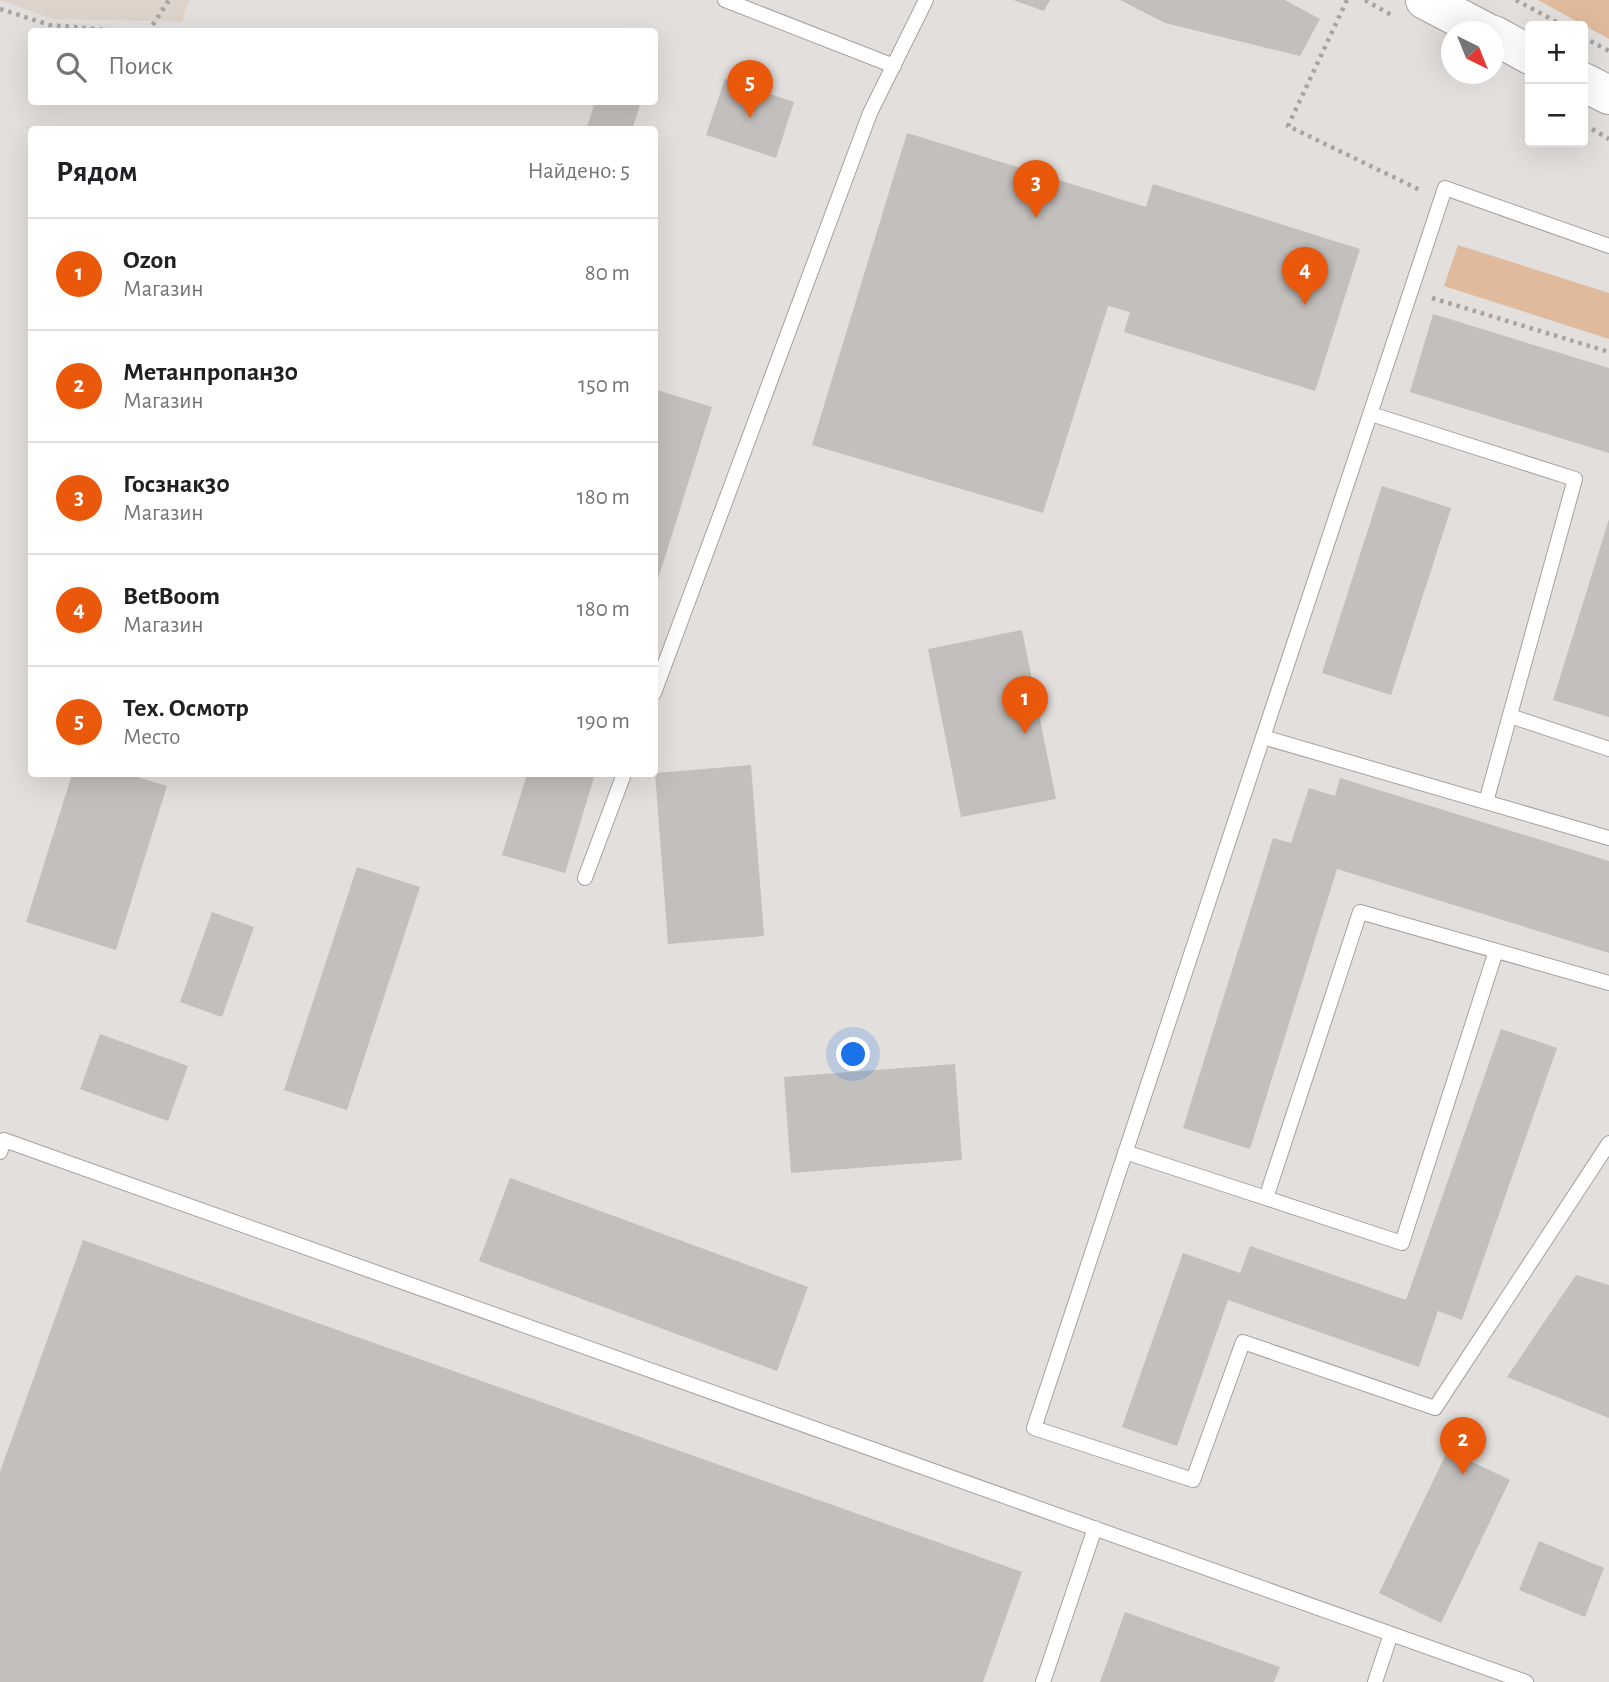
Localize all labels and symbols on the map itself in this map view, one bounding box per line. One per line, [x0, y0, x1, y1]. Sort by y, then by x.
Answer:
north arrow [1441, 21, 1504, 84]
pin: 5 [727, 60, 773, 118]
pin: 3 [1013, 160, 1059, 218]
pin: 4 [1282, 247, 1328, 305]
pin: 1 [1002, 676, 1048, 734]
your location [836, 1037, 870, 1071]
pin: 2 [1440, 1417, 1486, 1475]

